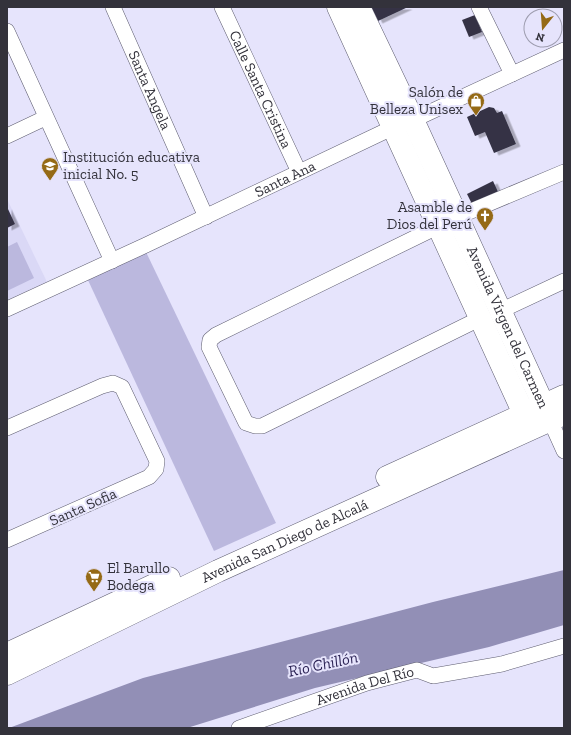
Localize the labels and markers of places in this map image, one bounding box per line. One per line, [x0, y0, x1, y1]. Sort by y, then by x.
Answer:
place label: Salón de Belleza Unisex [370, 83, 463, 118]
shop icon: Salón de Belleza Unisex [466, 91, 486, 116]
place label: Institución educativa inicial No. 5 [63, 148, 200, 183]
school or university icon: Institución educativa inicial No. 5 [40, 156, 60, 181]
place label: Asamble de Dios del Perú [387, 198, 473, 233]
church icon: Asamble de Dios del Perú [475, 206, 495, 231]
place label: El Barullo Bodega [107, 559, 170, 594]
supermarket icon: El Barullo Bodega [84, 567, 104, 592]

